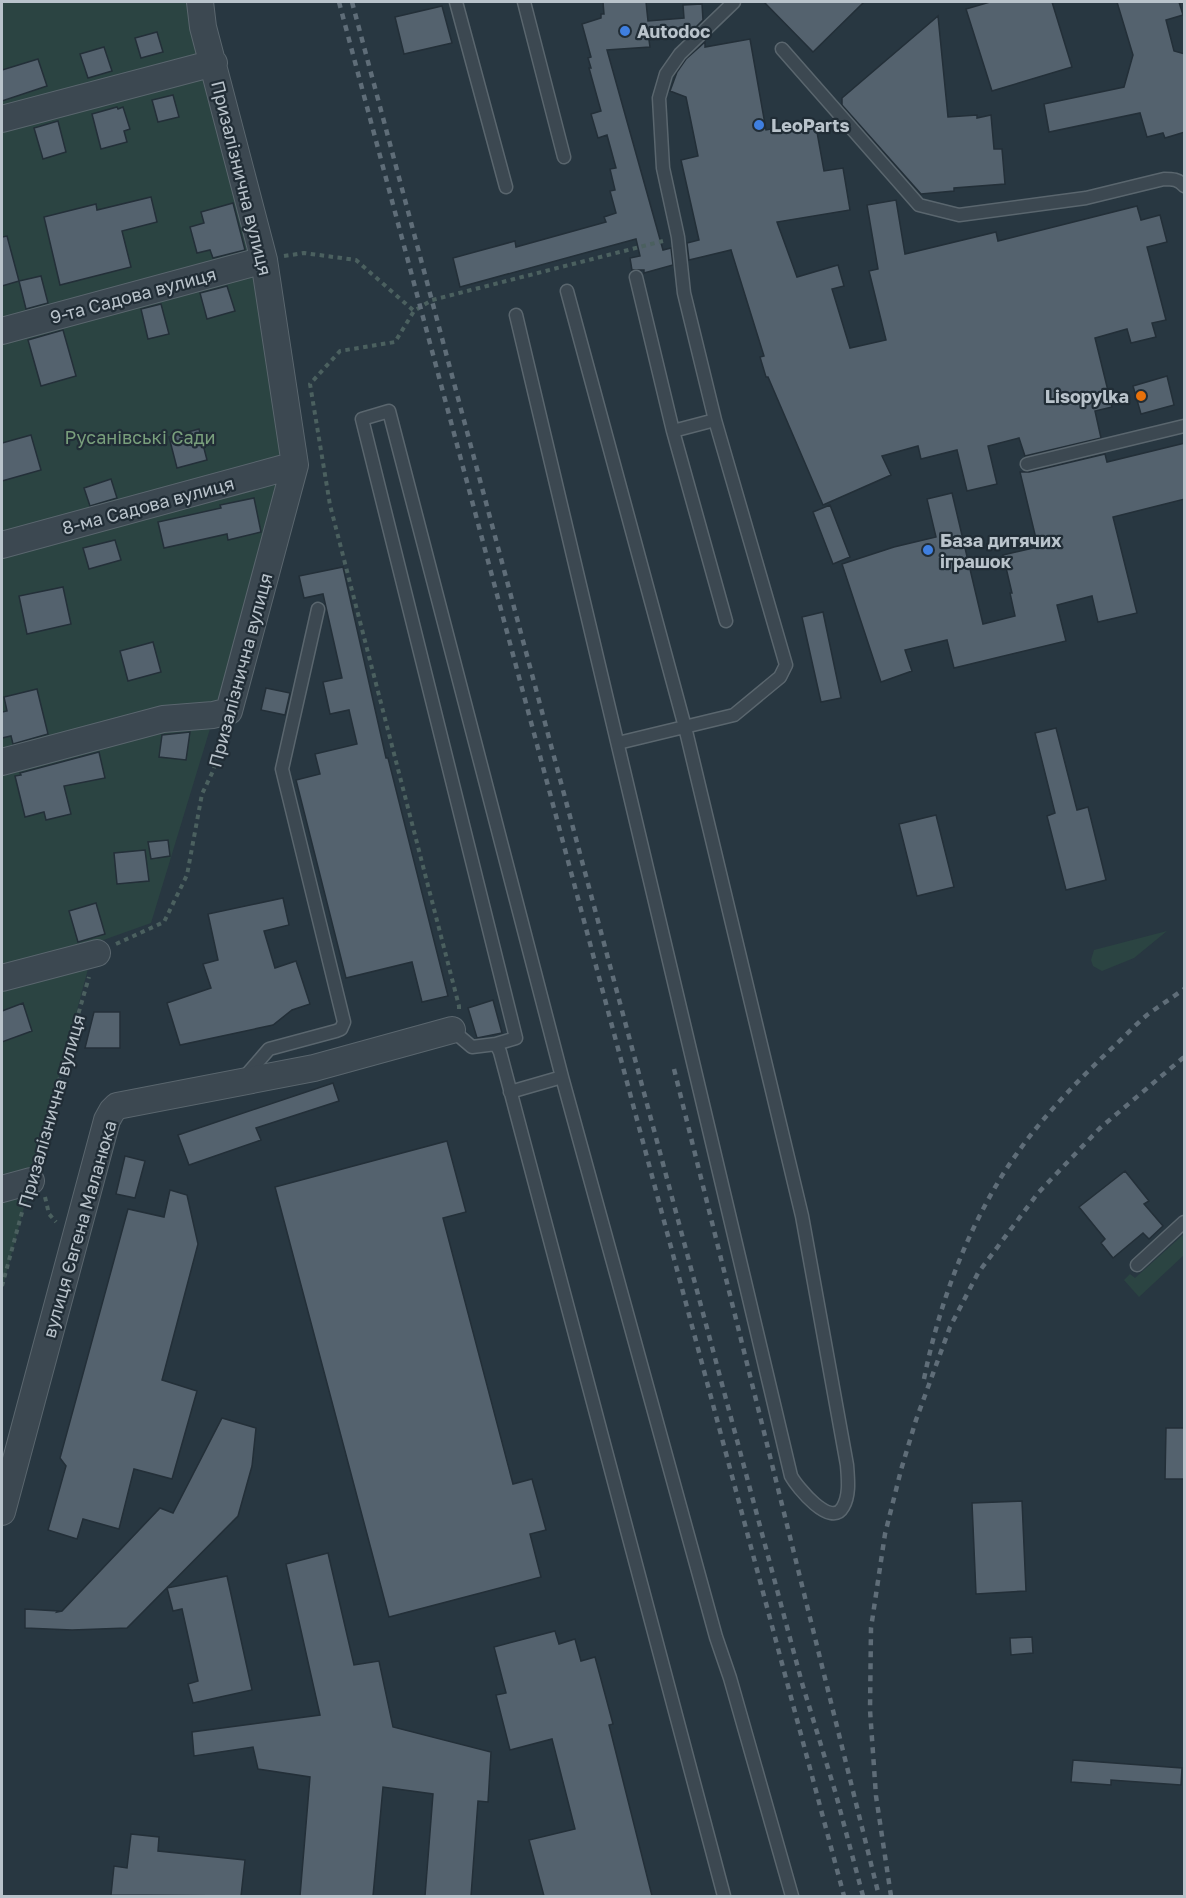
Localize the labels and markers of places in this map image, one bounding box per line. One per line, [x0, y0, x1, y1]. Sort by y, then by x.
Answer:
place label: Autodoc [637, 20, 710, 42]
marker: Autodoc [618, 24, 632, 38]
place label: LeoParts [771, 114, 850, 136]
marker: LeoParts [752, 118, 766, 132]
place label: Lisopylka [1045, 385, 1129, 407]
marker: Lisopylka [1134, 389, 1148, 403]
place label: База дитячих іграшок [940, 529, 1062, 572]
marker: База дитячих іграшок [921, 543, 935, 557]

